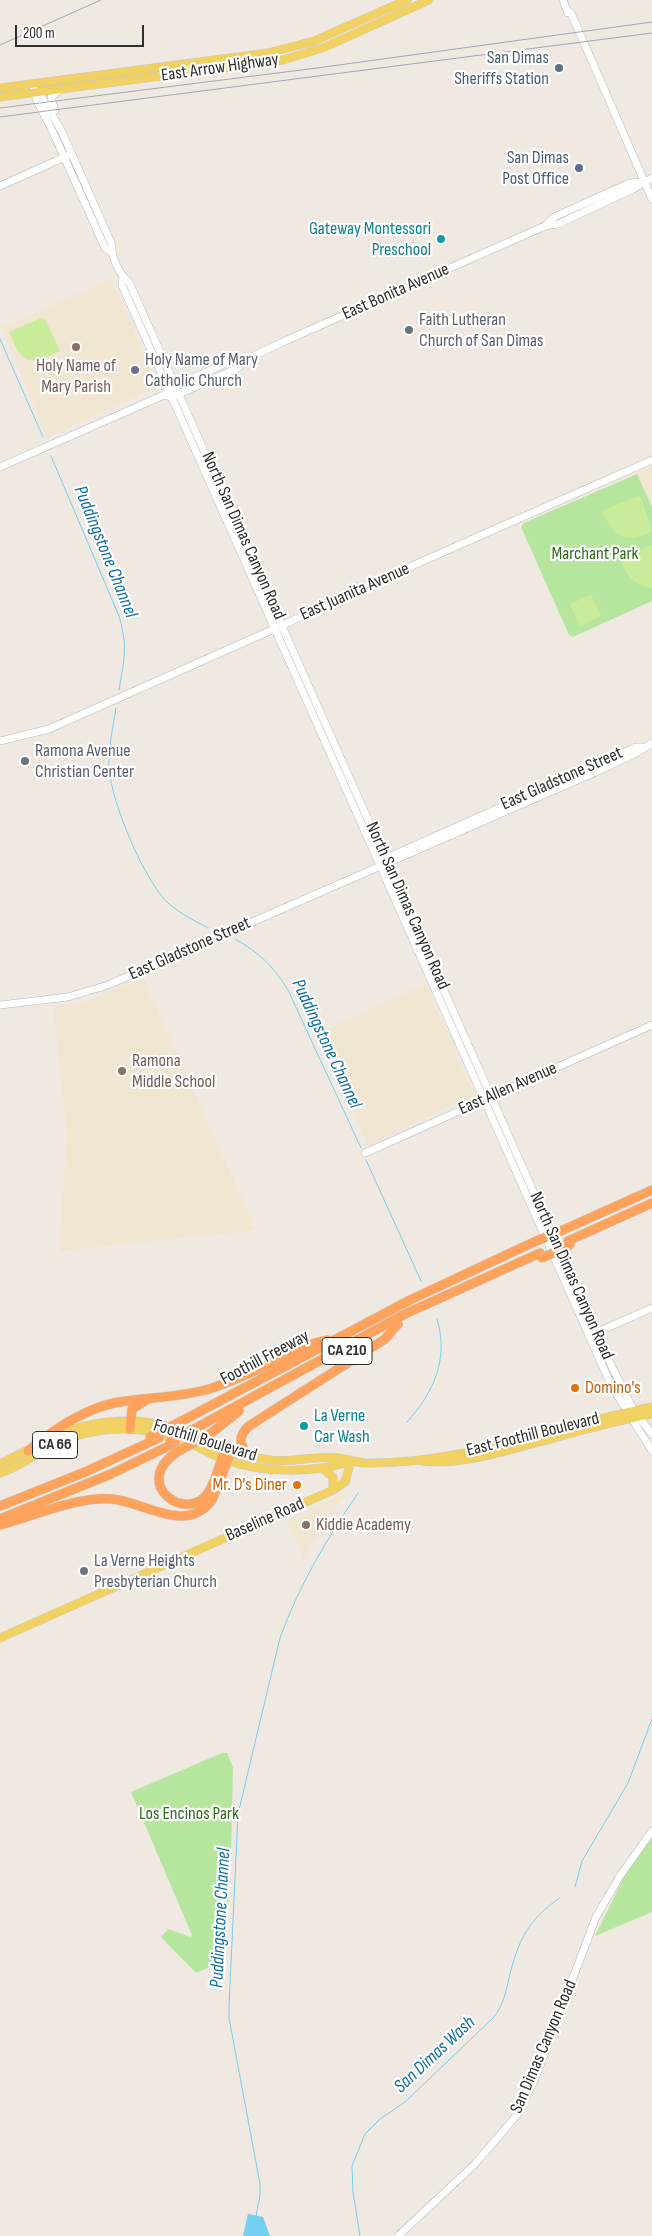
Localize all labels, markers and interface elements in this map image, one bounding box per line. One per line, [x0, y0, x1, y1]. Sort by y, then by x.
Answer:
scale bar [18, 15, 146, 47]
text: 200 m [23, 24, 55, 43]
place label: San Dimas Sheriffs Station [454, 47, 549, 90]
street label: East Arrow Highway [160, 49, 280, 87]
marker: San Dimas Sheriffs Station [553, 62, 565, 74]
place label: San Dimas Post Office [502, 147, 569, 190]
marker: San Dimas Post Office [573, 162, 585, 174]
place label: Gateway Montessori Preschool [309, 218, 431, 260]
marker: Gateway Montessori Preschool [435, 233, 447, 245]
street label: East Bonita Avenue [339, 259, 453, 325]
place label: Faith Lutheran Church of San Dimas [419, 309, 543, 352]
marker: Faith Lutheran Church of San Dimas [403, 324, 415, 336]
marker: Holy Name of Mary Parish [70, 341, 82, 353]
place label: Holy Name of Mary Catholic Church [145, 349, 258, 392]
place label: Holy Name of Mary Parish [36, 355, 116, 398]
marker: Holy Name of Mary Catholic Church [129, 364, 141, 376]
street label: North San Dimas Canyon Road [196, 449, 290, 623]
water label: Puddingstone Channel [68, 483, 142, 621]
park label: Marchant Park [552, 543, 638, 565]
street label: East Juanita Avenue [297, 558, 413, 626]
place label: Ramona Avenue Christian Center [35, 740, 134, 782]
street label: East Gladstone Street [498, 743, 626, 815]
marker: Ramona Avenue Christian Center [19, 755, 31, 767]
street label: North San Dimas Canyon Road [360, 819, 454, 993]
street label: East Gladstone Street [126, 913, 254, 985]
water label: Puddingstone Channel [286, 976, 366, 1112]
place label: Ramona Middle School [132, 1050, 215, 1092]
street label: East Allen Avenue [455, 1058, 561, 1120]
marker: Ramona Middle School [116, 1065, 128, 1077]
street label: North San Dimas Canyon Road [524, 1189, 618, 1363]
street label: Foothill Freeway [217, 1326, 313, 1390]
road number: CA 210 [322, 1338, 372, 1364]
place label: Domino's [585, 1377, 641, 1399]
marker: Domino's [569, 1382, 581, 1394]
place label: La Verne Car Wash [314, 1405, 370, 1448]
street label: East Foothill Boulevard [464, 1408, 602, 1462]
street label: Foothill Boulevard [151, 1415, 259, 1467]
marker: La Verne Car Wash [298, 1420, 310, 1432]
road number: CA 66 [32, 1432, 78, 1458]
place label: Mr. D's Diner [213, 1474, 287, 1496]
marker: Mr. D's Diner [291, 1479, 303, 1491]
street label: Baseline Road [222, 1493, 308, 1547]
place label: Kiddie Academy [316, 1514, 411, 1536]
marker: Kiddie Academy [300, 1519, 312, 1531]
place label: La Verne Heights Presbyterian Church [94, 1550, 217, 1592]
marker: La Verne Heights Presbyterian Church [78, 1565, 90, 1577]
park label: Los Encinos Park [139, 1803, 239, 1825]
water label: Puddingstone Channel [206, 1847, 236, 1989]
street label: San Dimas Canyon Road [506, 1977, 582, 2117]
water label: San Dimas Wash [390, 2012, 480, 2098]

